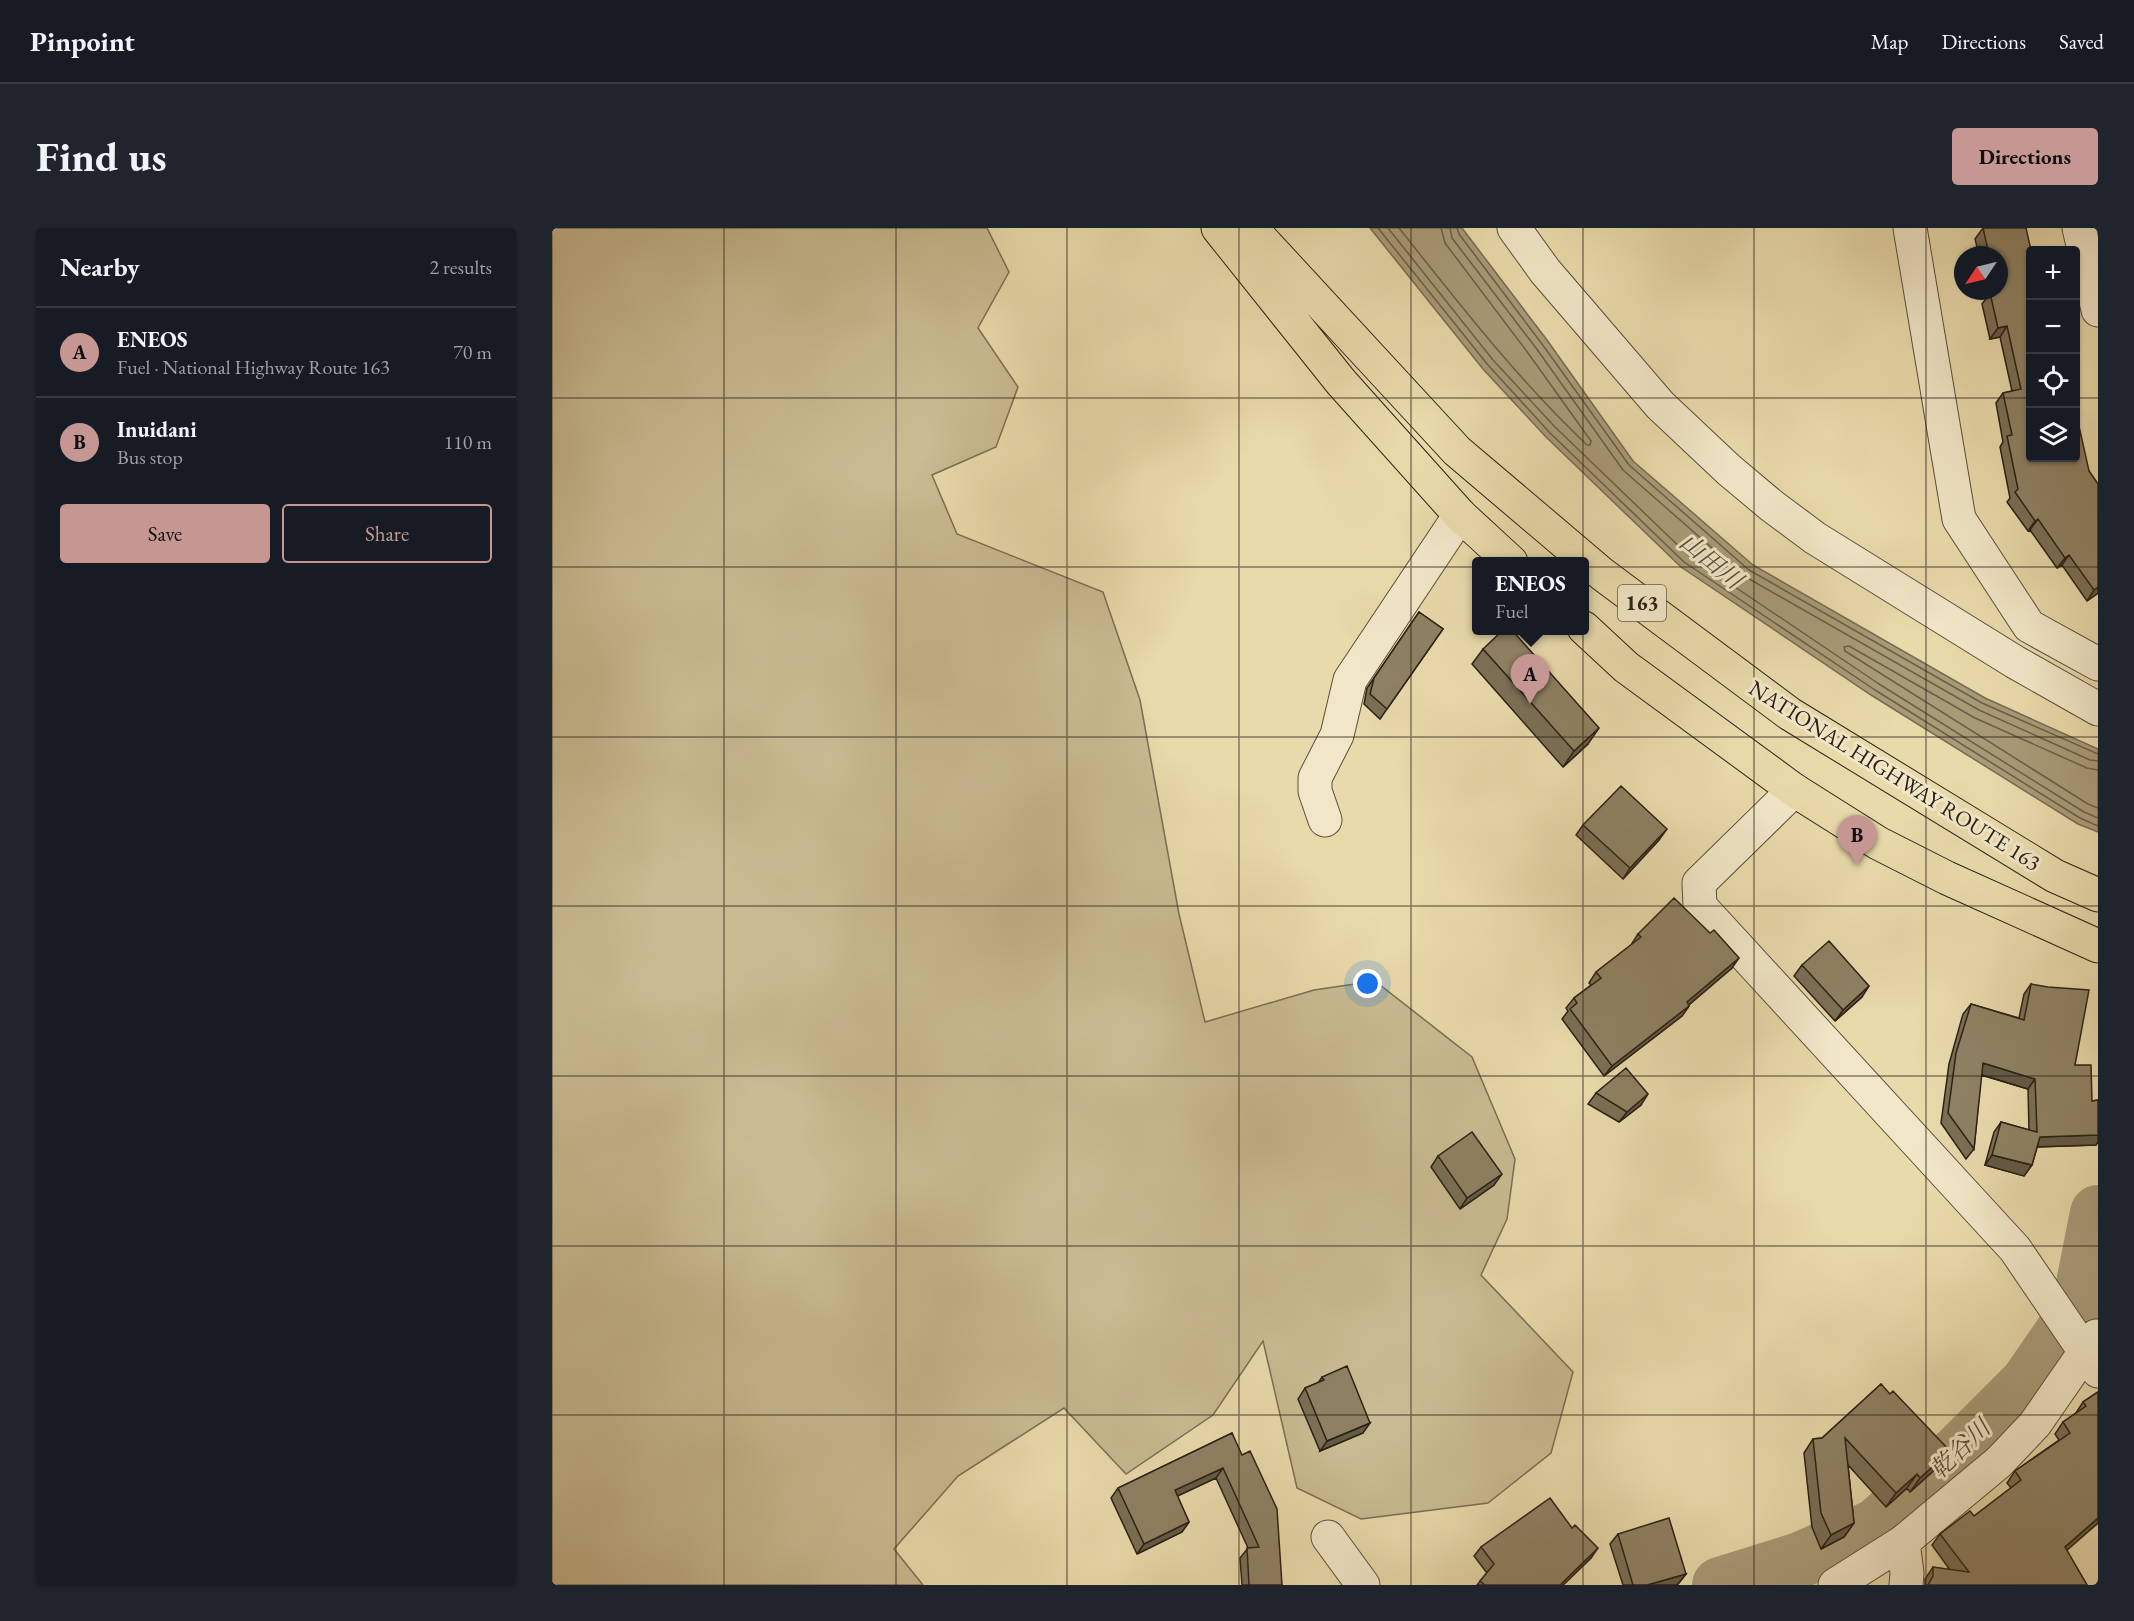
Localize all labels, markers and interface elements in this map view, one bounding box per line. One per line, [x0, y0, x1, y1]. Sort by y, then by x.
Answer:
text: Pinpoint [30, 23, 135, 59]
text: Map [1871, 28, 1908, 55]
text: Directions [1941, 28, 2026, 55]
text: Saved [2059, 28, 2104, 55]
button: Directions [1952, 128, 2098, 185]
text: Find us [36, 129, 167, 184]
north arrow [1954, 246, 2008, 300]
map controls [2026, 246, 2080, 462]
button: + [2026, 246, 2080, 300]
text: Nearby [60, 250, 140, 284]
text: 2 results [429, 254, 492, 280]
button: − [2026, 300, 2080, 354]
text: ENEOS [117, 325, 188, 354]
text: A [72, 339, 87, 365]
text: 70 m [453, 339, 492, 365]
text: Fuel · National Highway Route 163 [117, 354, 390, 380]
button: locate [2026, 354, 2080, 408]
button: layers [2026, 408, 2080, 462]
text: Inuidani [117, 415, 197, 444]
text: B [73, 429, 86, 455]
text: 110 m [444, 429, 492, 455]
text: Bus stop [117, 444, 183, 470]
button: Save [60, 504, 270, 563]
button: Share [282, 504, 492, 563]
water label: 山田川 [1674, 526, 1751, 597]
popup [1472, 557, 1589, 635]
text: ENEOS [1495, 569, 1566, 598]
road number: 163 [1618, 585, 1666, 621]
text: Fuel [1495, 598, 1529, 624]
pin: A [1510, 654, 1550, 704]
street label: NATIONAL HIGHWAY ROUTE 163 [1743, 673, 2046, 877]
pin: B [1838, 816, 1876, 865]
your location [1353, 969, 1382, 998]
water label: 乾谷川 [1923, 1410, 1998, 1485]

